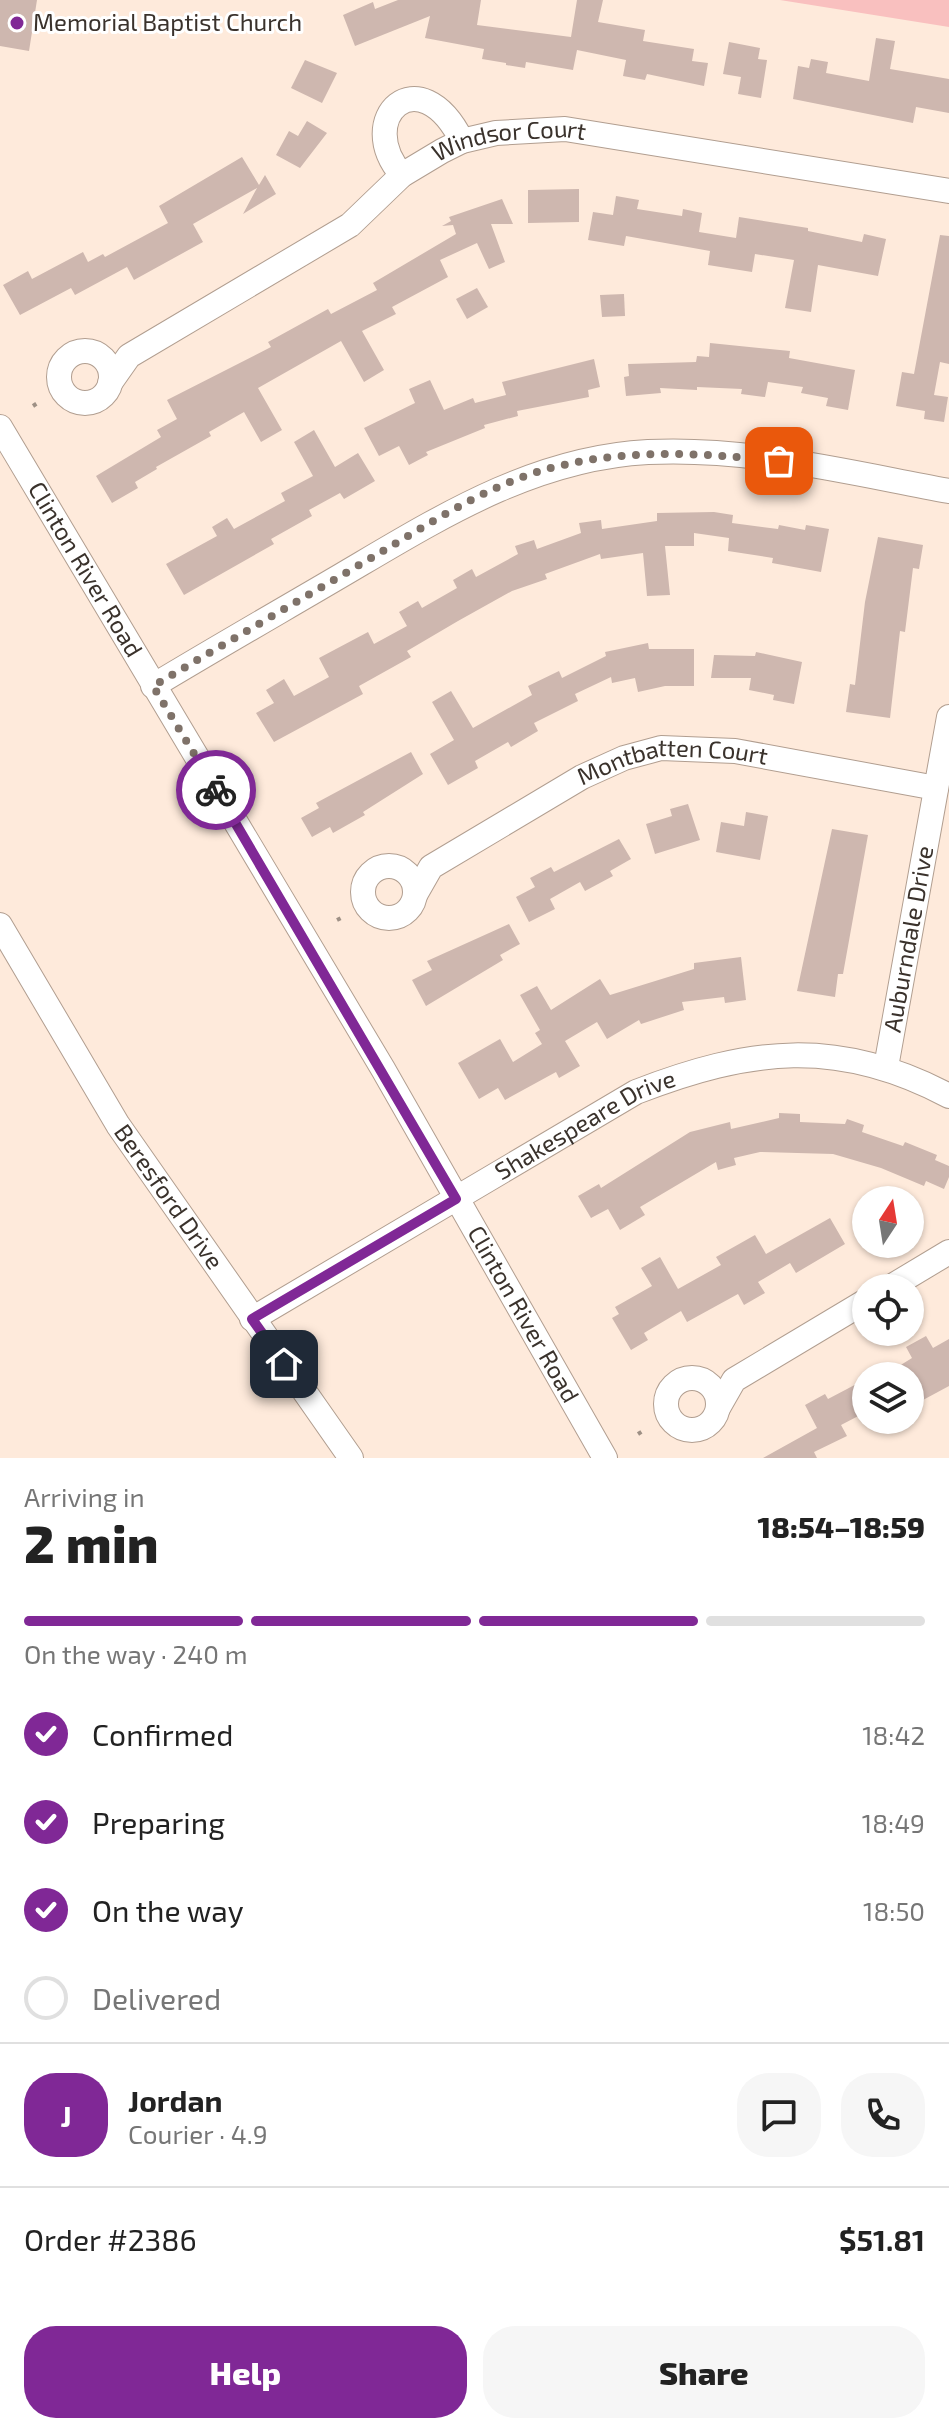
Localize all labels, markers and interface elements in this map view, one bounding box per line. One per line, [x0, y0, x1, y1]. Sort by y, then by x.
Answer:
place label: Memorial Baptist Church [33, 7, 302, 36]
marker: Memorial Baptist Church [8, 14, 26, 32]
street label: Windsor Court [427, 113, 588, 167]
pin [745, 427, 813, 495]
icon: bag [757, 439, 801, 483]
street label: Clinton River Road [23, 476, 150, 662]
street label: Montbatten Court [572, 732, 770, 790]
courier [176, 750, 256, 830]
icon: bike [194, 768, 238, 812]
street label: Auburndale Drive [877, 843, 939, 1034]
street label: Shakespeare Drive [489, 1063, 679, 1185]
street label: Beresford Drive [109, 1118, 230, 1274]
north arrow [852, 1186, 924, 1258]
map controls [852, 1186, 924, 1434]
street label: Clinton River Road [462, 1220, 586, 1407]
button: locate [852, 1274, 924, 1346]
pin [250, 1330, 318, 1398]
icon: home [262, 1342, 306, 1386]
button: layers [852, 1362, 924, 1434]
text: Arriving in [24, 1481, 145, 1512]
text: 18:54–18:59 [757, 1508, 925, 1544]
text: 2 min [24, 1511, 159, 1573]
text: On the way · 240 m [24, 1638, 247, 1669]
icon: check [24, 1712, 68, 1756]
text: Confirmed [92, 1716, 233, 1752]
text: 18:42 [862, 1719, 925, 1750]
icon: check [24, 1800, 68, 1844]
text: Preparing [92, 1804, 225, 1840]
text: 18:49 [862, 1807, 925, 1838]
icon: check [24, 1888, 68, 1932]
text: On the way [92, 1892, 244, 1928]
text: 18:50 [863, 1895, 925, 1926]
text: Delivered [92, 1980, 221, 2016]
button: chat [737, 2073, 821, 2157]
button: phone [841, 2073, 925, 2157]
text: Jordan [128, 2082, 223, 2118]
text: J [60, 2097, 72, 2133]
text: Courier · 4.9 [128, 2118, 268, 2149]
text: Order #2386 [24, 2221, 197, 2257]
text: $51.81 [839, 2221, 925, 2257]
button: Help [24, 2326, 467, 2418]
button: Share [483, 2326, 925, 2418]

